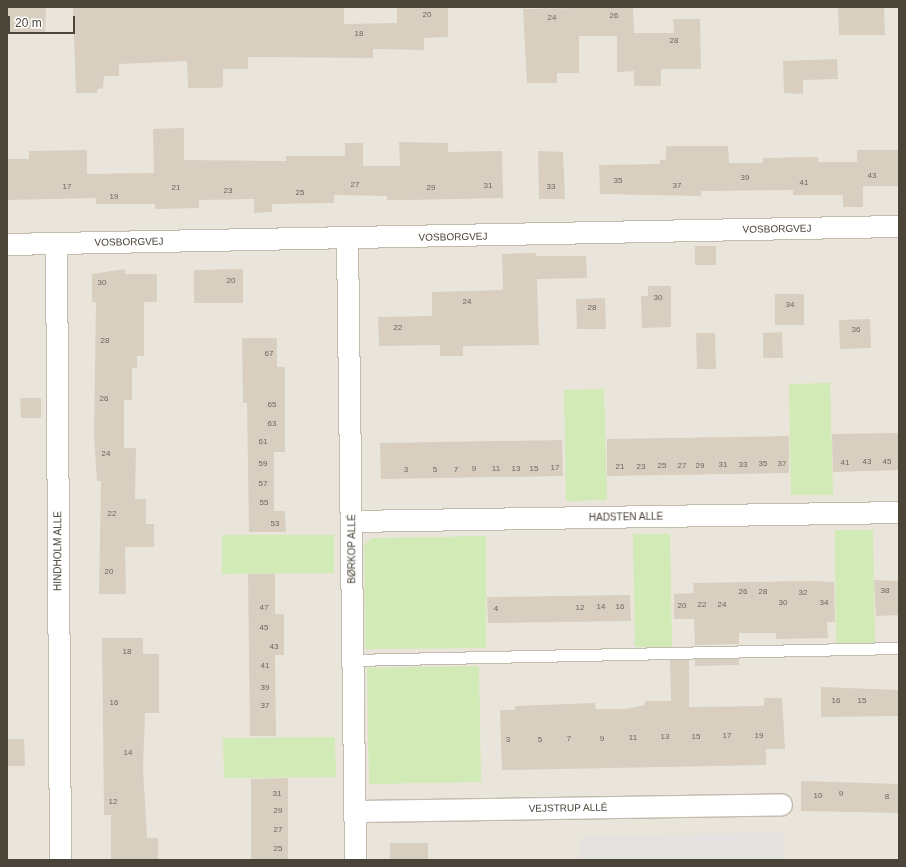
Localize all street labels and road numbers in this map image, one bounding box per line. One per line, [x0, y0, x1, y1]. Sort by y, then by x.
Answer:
street label: VOSBORGVEJ [742, 222, 812, 236]
street label: VOSBORGVEJ [418, 230, 488, 244]
street label: VOSBORGVEJ [94, 235, 164, 249]
street label: HADSTEN ALLE [588, 510, 664, 524]
street label: HINDHOLM ALLE [52, 511, 64, 591]
street label: BØRKOP ALLÉ [346, 514, 358, 584]
street label: VEJSTRUP ALLÉ [528, 801, 608, 815]

